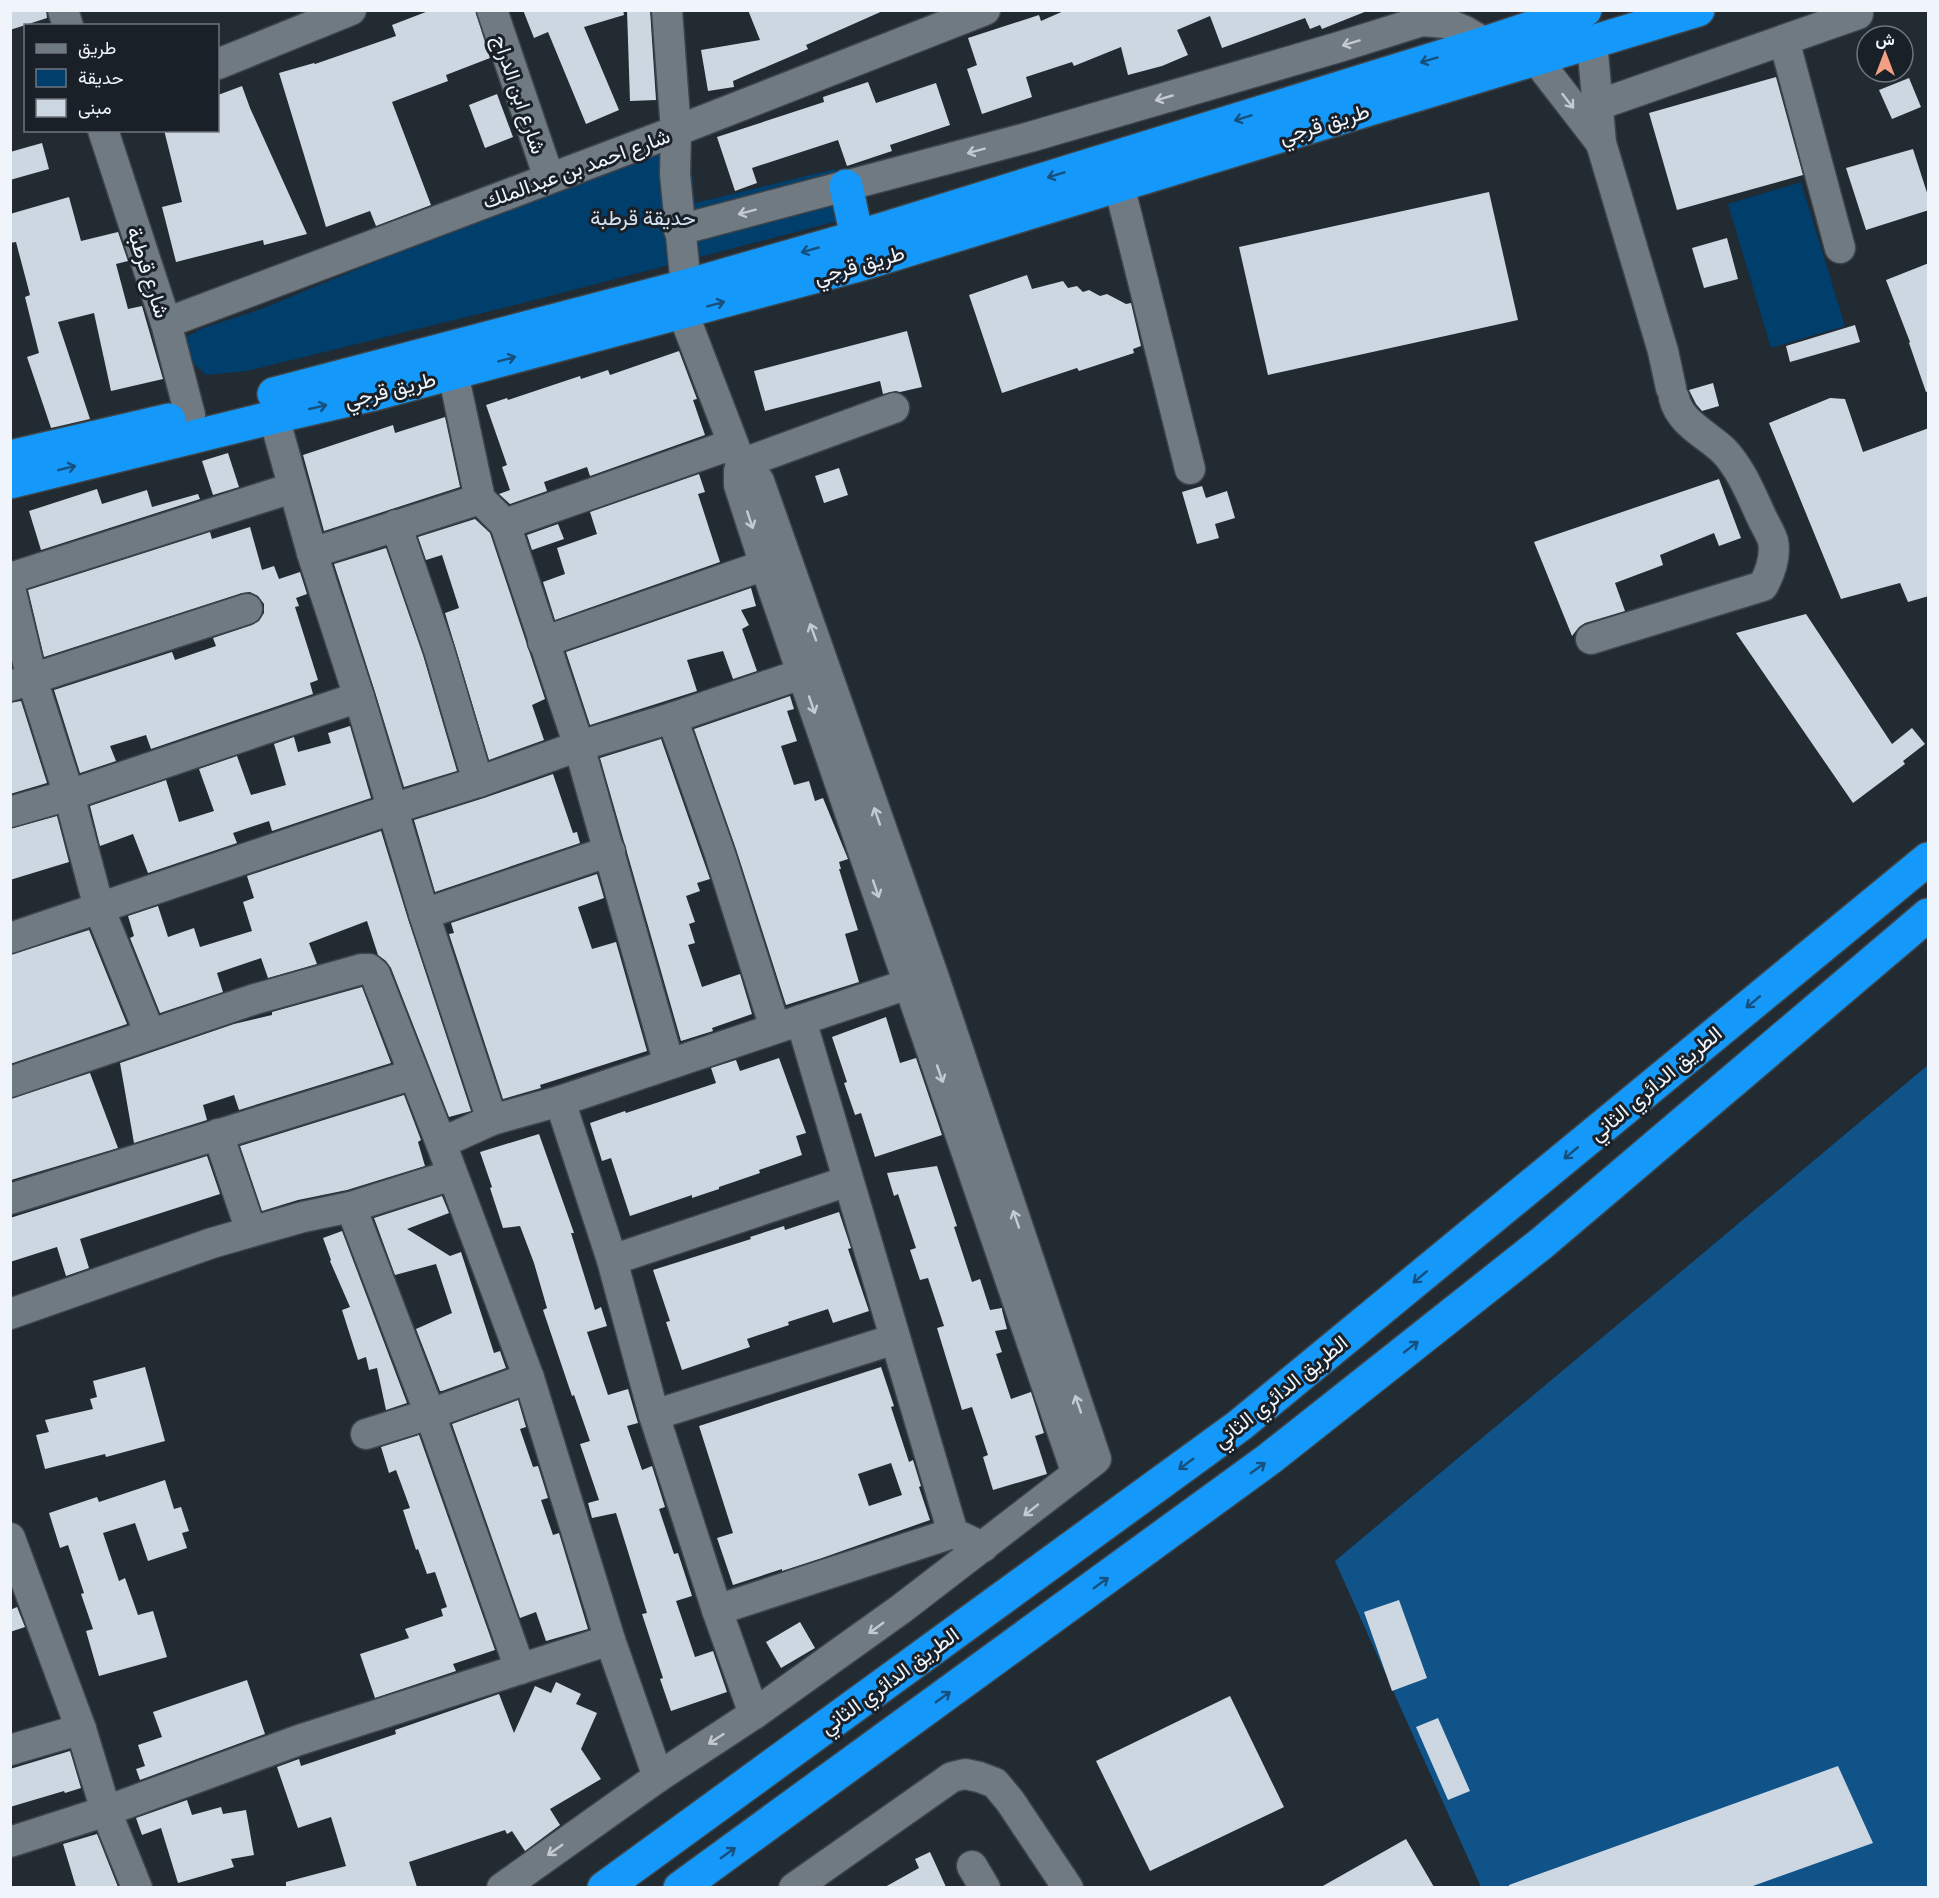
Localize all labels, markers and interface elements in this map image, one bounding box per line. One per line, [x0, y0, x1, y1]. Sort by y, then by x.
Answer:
legend [24, 24, 219, 132]
north arrow [1855, 24, 1915, 84]
text: ش [1875, 27, 1895, 51]
street label: شارع ابن الدراج [485, 30, 555, 158]
text: طريق [78, 34, 116, 61]
one-way arrow [1342, 38, 1361, 49]
one-way arrow [1420, 55, 1439, 66]
text: حديقة [78, 64, 124, 91]
one-way arrow [1562, 92, 1575, 108]
one-way arrow [1155, 93, 1174, 104]
text: مبنى [78, 94, 112, 121]
street label: طريق قرجي [1275, 94, 1374, 154]
one-way arrow [1234, 113, 1253, 124]
street label: شارع احمد بن عبدالملك [478, 119, 674, 217]
one-way arrow [967, 146, 986, 158]
one-way arrow [1047, 170, 1066, 181]
park label: حديقة قرطبة [590, 201, 696, 233]
one-way arrow [738, 206, 757, 218]
street label: شارع قرطبة [119, 222, 179, 322]
street label: طريق قرجي [810, 236, 909, 294]
one-way arrow [801, 245, 820, 256]
one-way arrow [706, 298, 725, 309]
one-way arrow [497, 353, 516, 364]
street label: طريق قرجي [341, 362, 439, 418]
one-way arrow [308, 401, 327, 412]
one-way arrow [57, 462, 76, 474]
one-way arrow [746, 510, 757, 529]
one-way arrow [806, 623, 817, 642]
one-way arrow [808, 695, 819, 714]
one-way arrow [871, 807, 882, 826]
one-way arrow [872, 880, 883, 898]
one-way arrow [1745, 995, 1761, 1008]
street label: الطريق الدائري الثاني [1581, 1018, 1730, 1150]
one-way arrow [935, 1064, 946, 1083]
one-way arrow [1563, 1146, 1579, 1159]
one-way arrow [1009, 1210, 1020, 1229]
one-way arrow [1413, 1270, 1428, 1284]
street label: الطريق الدائري الثاني [1206, 1326, 1356, 1457]
one-way arrow [1403, 1340, 1419, 1353]
one-way arrow [1071, 1395, 1082, 1414]
one-way arrow [1179, 1458, 1195, 1471]
one-way arrow [1250, 1461, 1266, 1474]
one-way arrow [1023, 1503, 1039, 1516]
one-way arrow [1092, 1577, 1108, 1589]
street label: الطريق الدائري الثاني [813, 1618, 967, 1743]
one-way arrow [868, 1621, 884, 1634]
one-way arrow [935, 1691, 951, 1704]
one-way arrow [708, 1734, 725, 1746]
one-way arrow [548, 1844, 564, 1856]
one-way arrow [719, 1847, 735, 1859]

